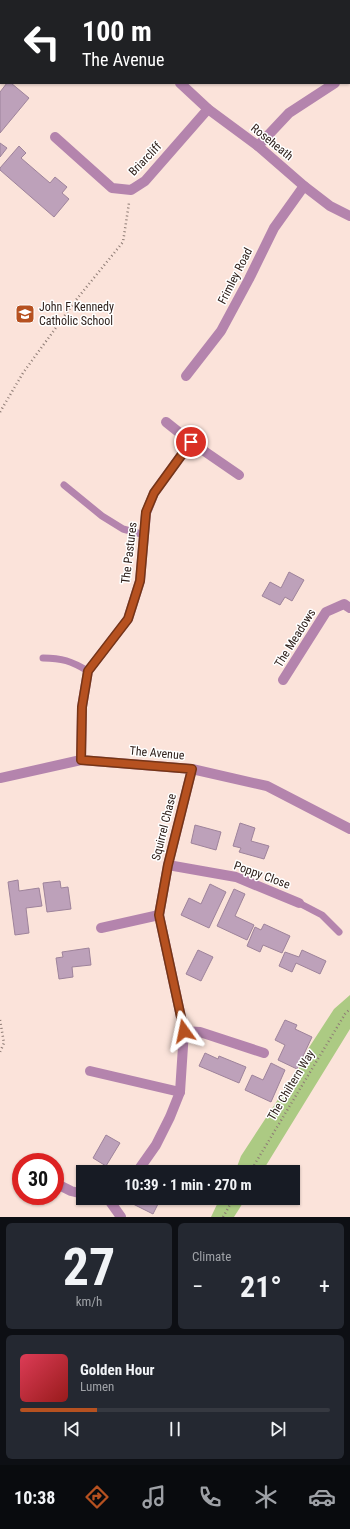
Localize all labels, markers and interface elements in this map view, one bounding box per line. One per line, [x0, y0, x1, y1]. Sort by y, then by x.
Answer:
text: 100 m [82, 15, 152, 48]
icon: left [16, 16, 68, 68]
text: The Avenue [82, 49, 164, 70]
street label: Roseheath [248, 121, 296, 163]
street label: Briarcliff [126, 139, 164, 179]
street label: Frimley Road [215, 246, 255, 306]
place label: John F Kennedy Catholic School [39, 300, 114, 328]
school or university icon: John F Kennedy Catholic School [14, 303, 36, 325]
pin [174, 425, 208, 459]
icon: arrive [180, 431, 202, 453]
street label: The Pastures [118, 521, 140, 585]
street label: The Meadows [272, 606, 318, 670]
street label: The Avenue [129, 744, 185, 762]
street label: Squirrel Chase [149, 792, 179, 862]
street label: Poppy Close [232, 858, 292, 892]
position arrow [163, 1010, 205, 1052]
street label: The Chiltern Way [265, 1047, 317, 1123]
speed limit sign: 30 [12, 1153, 64, 1205]
text: 10:39 · 1 min · 270 m [124, 1176, 252, 1194]
text: 27 [63, 1237, 115, 1298]
text: Climate [192, 1249, 231, 1264]
text: 21° [240, 1269, 282, 1304]
text: − [192, 1274, 203, 1299]
text: + [319, 1274, 330, 1299]
text: km/h [76, 1294, 102, 1309]
text: Golden Hour [80, 1361, 155, 1379]
text: Lumen [80, 1379, 114, 1394]
icon: previous [61, 1418, 83, 1440]
icon: pause [164, 1418, 186, 1440]
icon: next [267, 1418, 289, 1440]
icon: directions [83, 1483, 111, 1511]
icon: music [140, 1483, 168, 1511]
icon: phone [196, 1483, 224, 1511]
icon: climate [252, 1483, 280, 1511]
icon: car [308, 1483, 336, 1511]
text: 10:38 [14, 1487, 55, 1508]

